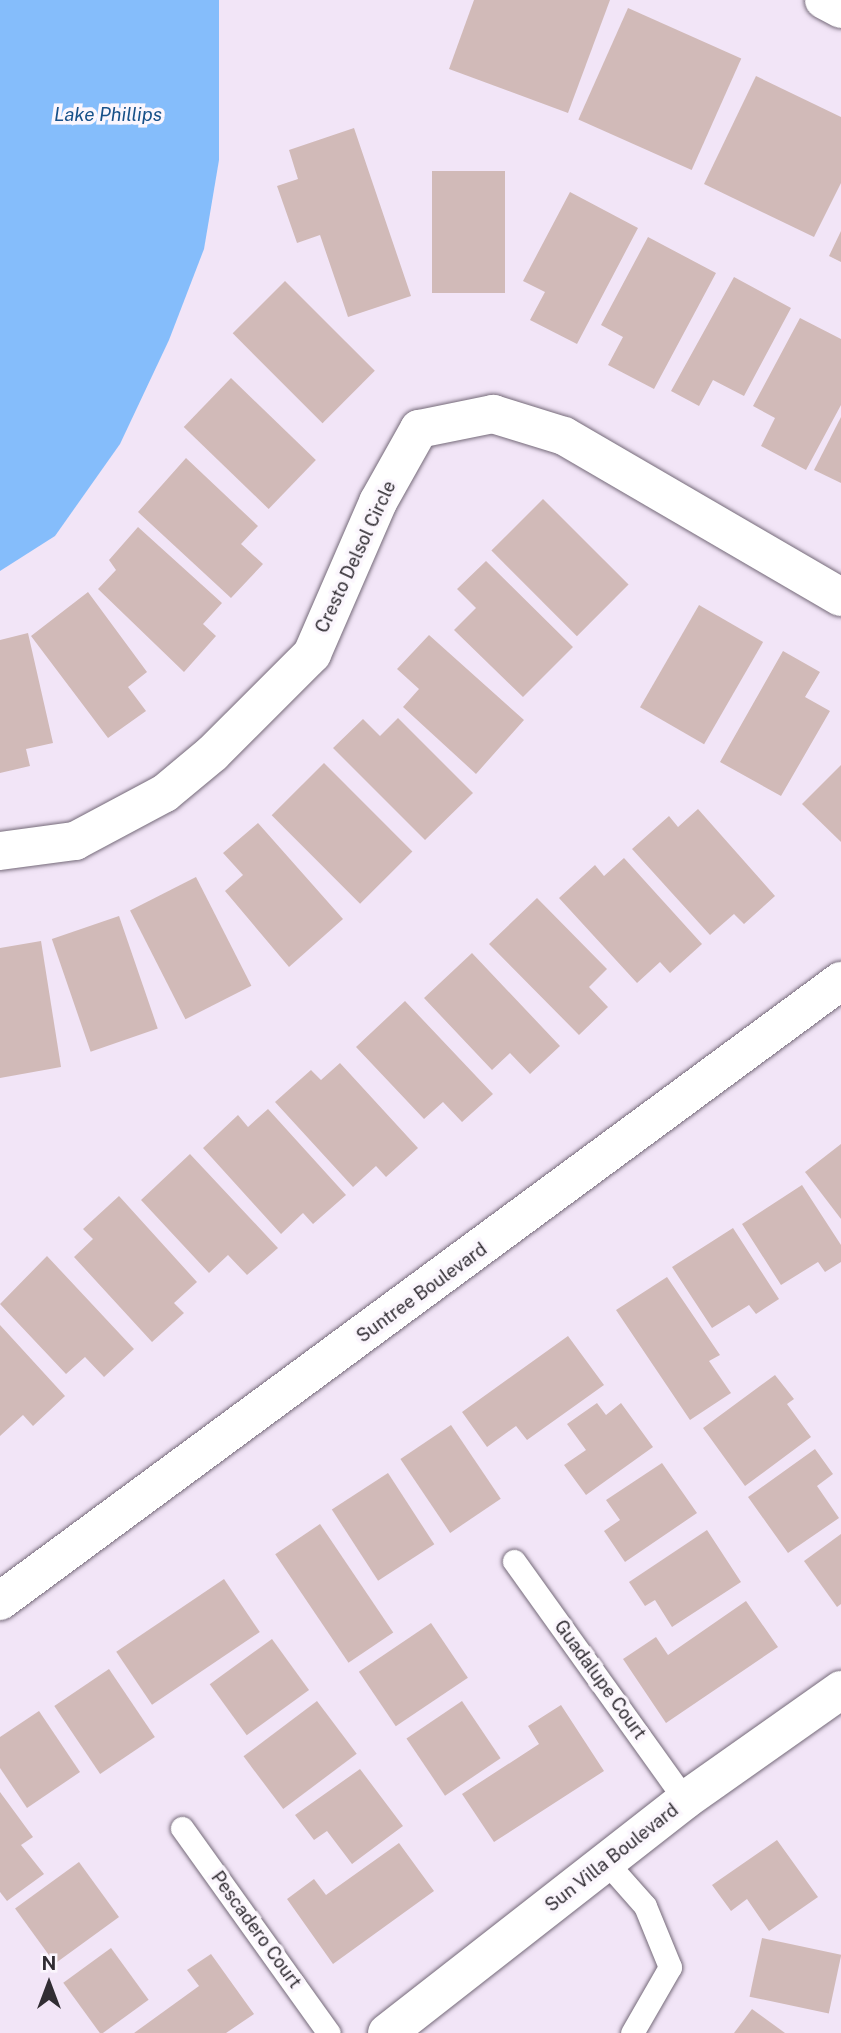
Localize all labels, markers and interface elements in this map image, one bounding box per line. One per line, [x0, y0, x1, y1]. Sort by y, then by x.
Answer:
water label: Lake Phillips [54, 104, 162, 126]
street label: Cresto Delsol Circle [311, 478, 401, 636]
street label: Suntree Boulevard [353, 1239, 491, 1347]
street label: Guadalupe Court [549, 1616, 651, 1744]
street label: Sun Villa Boulevard [541, 1799, 683, 1917]
street label: Pescadero Court [206, 1867, 306, 1993]
north arrow [14, 1949, 84, 2019]
text: N [42, 1952, 56, 1974]

